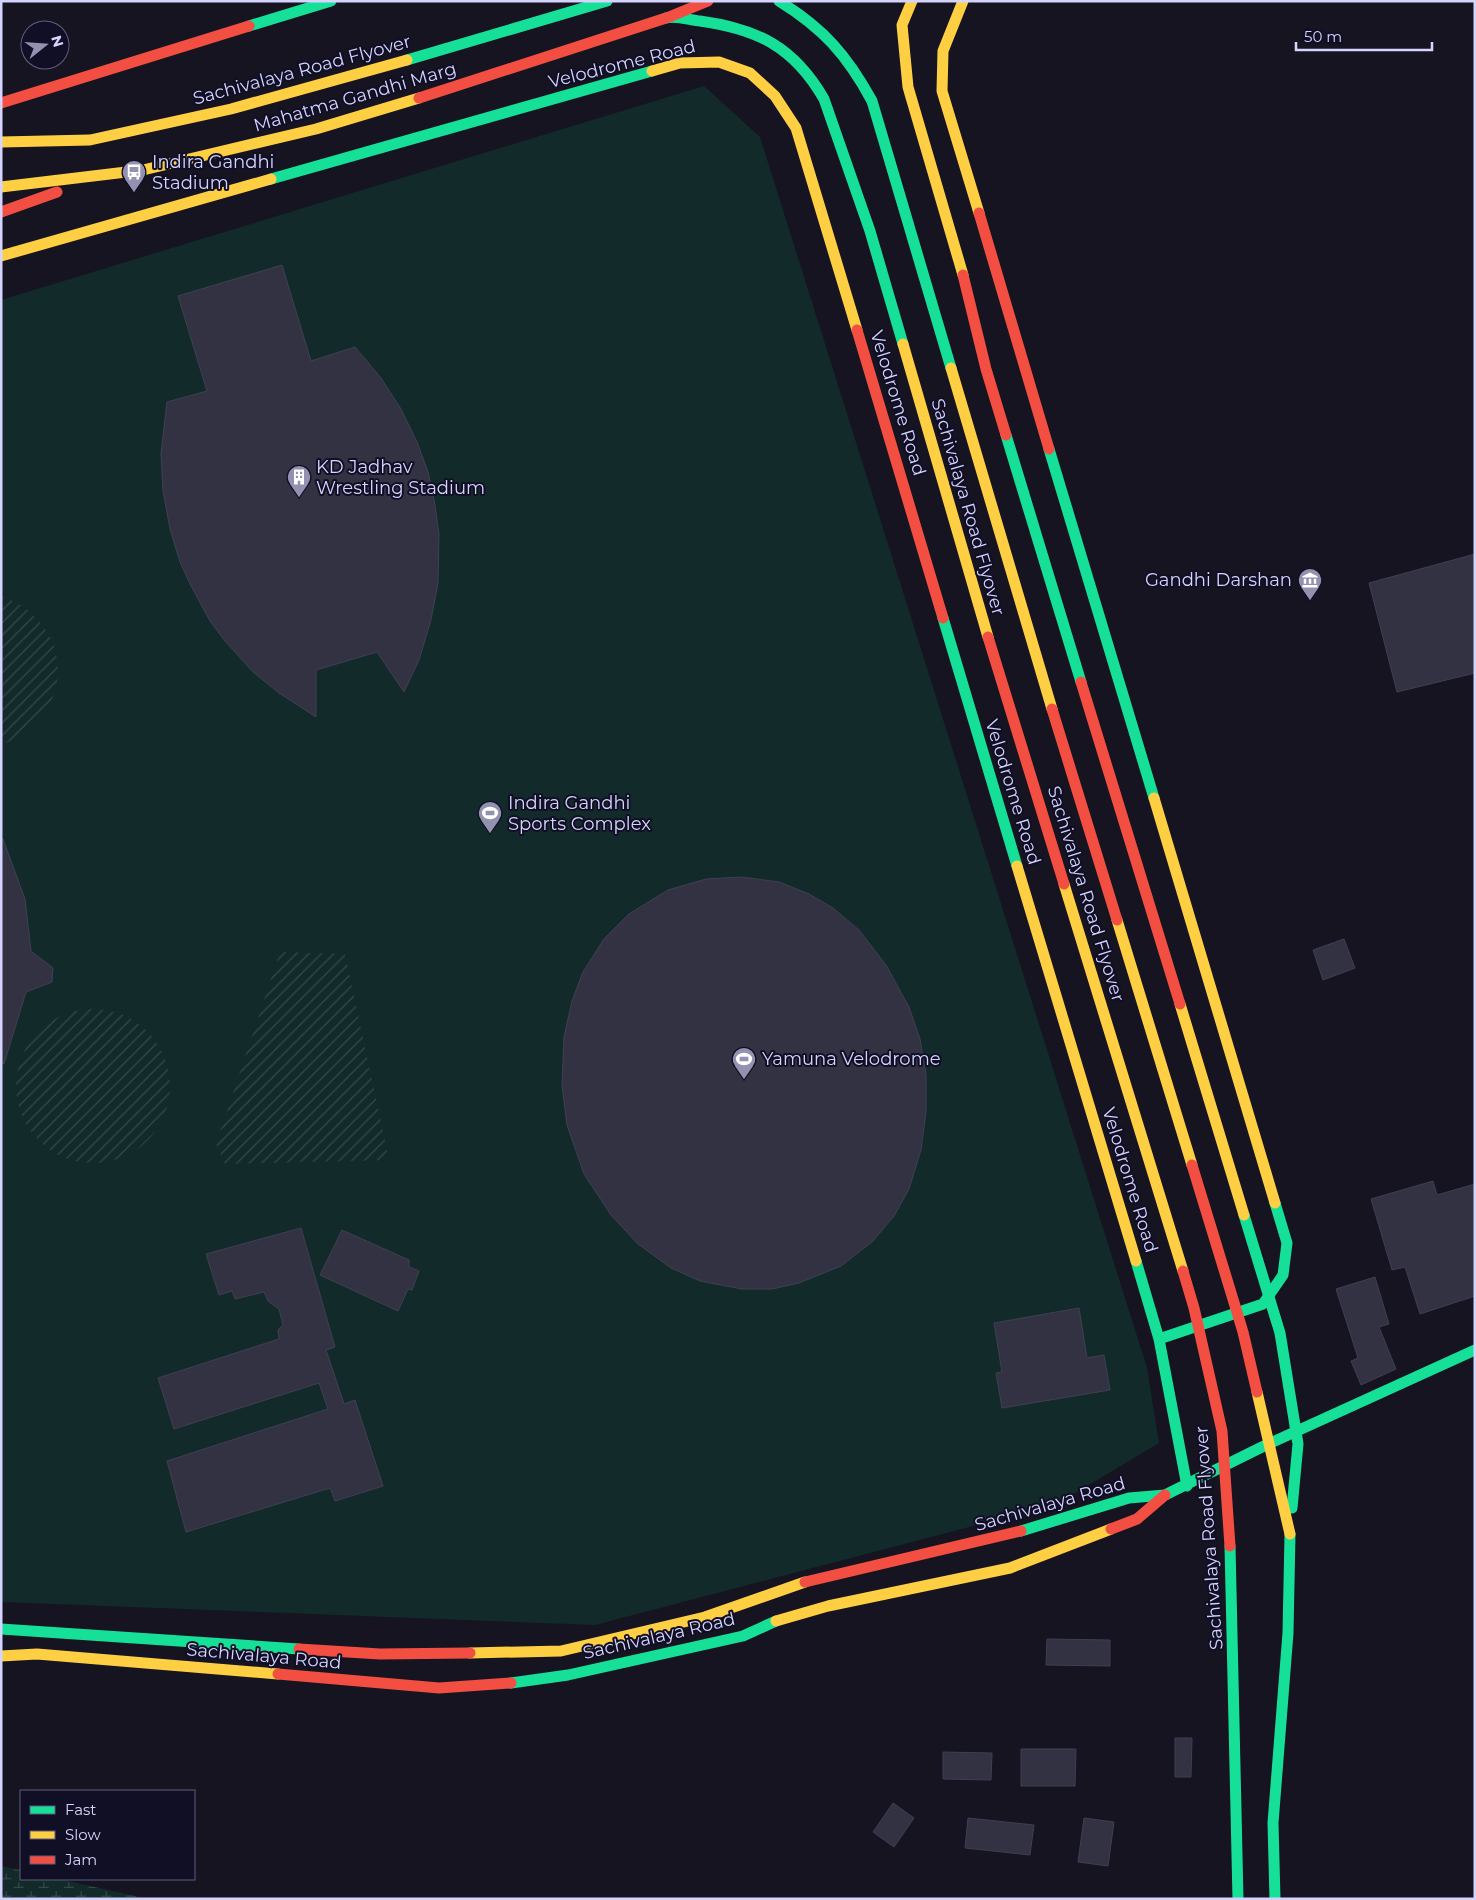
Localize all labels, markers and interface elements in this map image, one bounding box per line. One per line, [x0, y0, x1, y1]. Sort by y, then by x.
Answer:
north arrow [20, 20, 70, 70]
scale bar [1296, 20, 1432, 52]
text: 50 m [1304, 27, 1342, 46]
street label: Sachivalaya Road Flyover [191, 30, 413, 110]
text: N [47, 33, 68, 49]
street label: Velodrome Road [546, 35, 698, 93]
street label: Mahatma Gandhi Marg [251, 57, 459, 137]
place label: Indira Gandhi Stadium [152, 151, 274, 194]
bus stop icon: Indira Gandhi Stadium [121, 159, 147, 193]
street label: Velodrome Road [865, 328, 931, 478]
street label: Sachivalaya Road Flyover [926, 396, 1010, 618]
place label: KD Jadhav Wrestling Stadium [316, 456, 485, 499]
building icon: KD Jadhav Wrestling Stadium [286, 464, 312, 498]
museum icon: Gandhi Darshan [1297, 567, 1323, 601]
place label: Gandhi Darshan [1145, 569, 1292, 591]
street label: Velodrome Road [980, 717, 1046, 867]
street label: Sachivalaya Road Flyover [1043, 783, 1129, 1005]
place label: Indira Gandhi Sports Complex [508, 792, 651, 835]
sports icon: Indira Gandhi Sports Complex [477, 800, 503, 834]
sports icon: Yamuna Velodrome [731, 1046, 757, 1080]
place label: Yamuna Velodrome [762, 1048, 941, 1070]
street label: Velodrome Road [1097, 1105, 1163, 1255]
street label: Sachivalaya Road Flyover [1190, 1425, 1228, 1651]
street label: Sachivalaya Road [972, 1472, 1128, 1536]
street label: Sachivalaya Road [581, 1608, 737, 1664]
street label: Sachivalaya Road [186, 1638, 342, 1674]
legend [20, 1790, 195, 1880]
text: Fast [65, 1800, 96, 1819]
text: Slow [65, 1825, 101, 1844]
text: Jam [64, 1850, 97, 1869]

